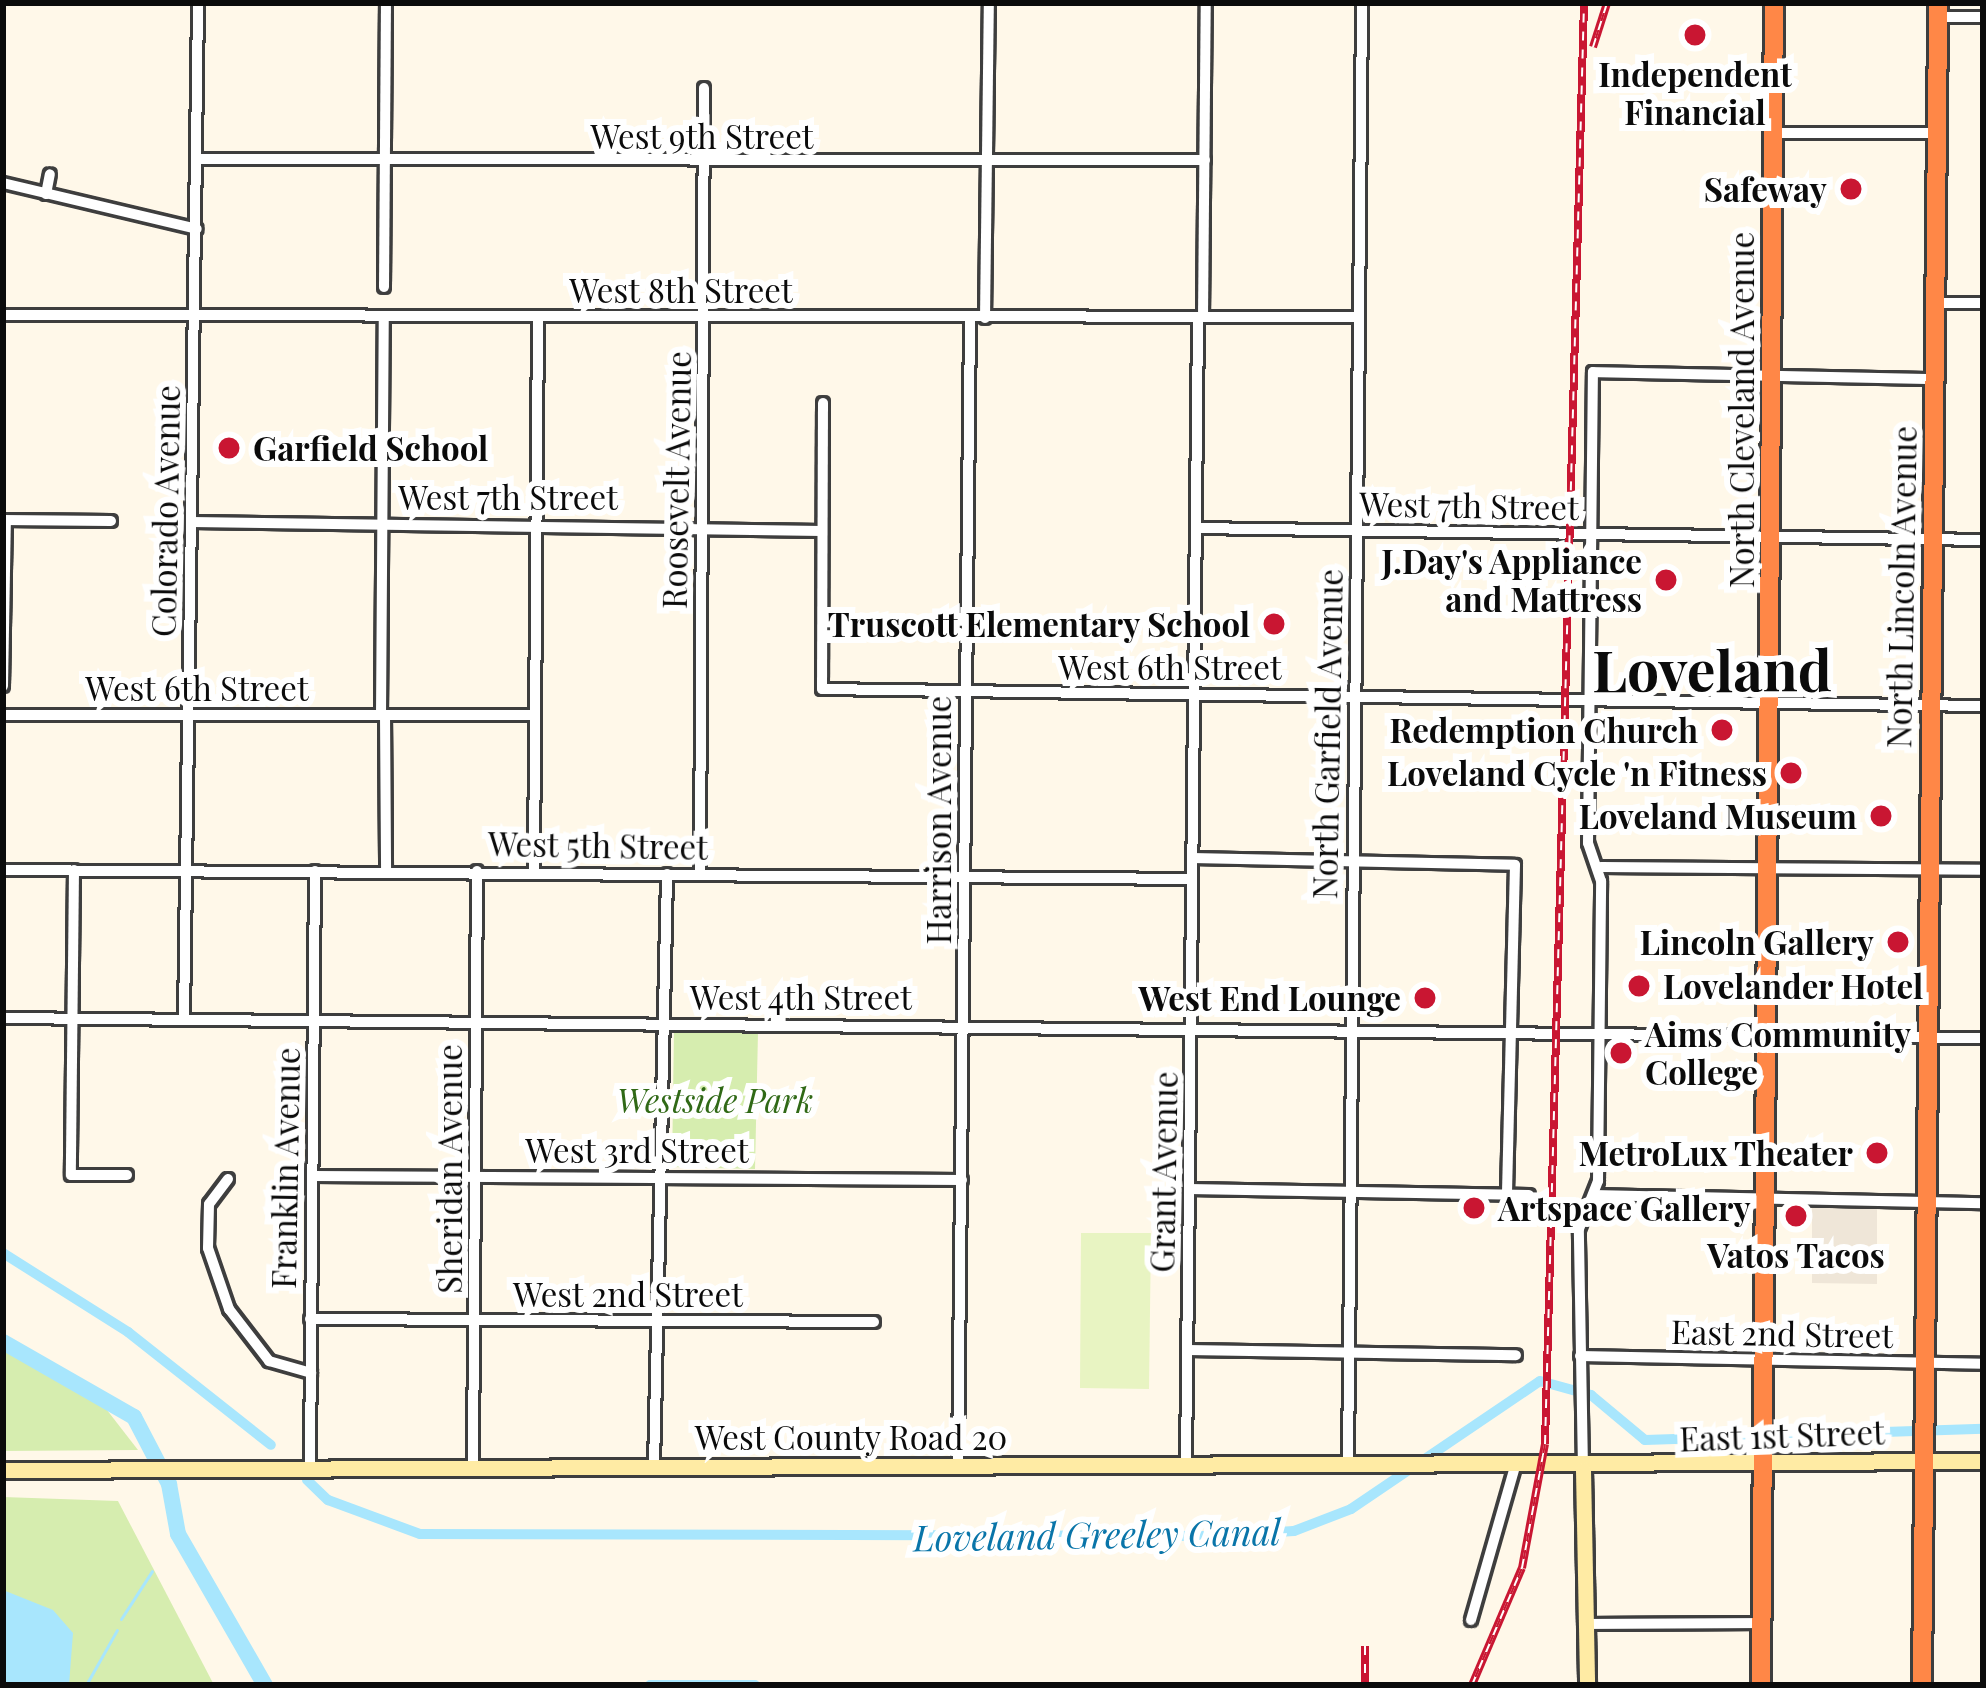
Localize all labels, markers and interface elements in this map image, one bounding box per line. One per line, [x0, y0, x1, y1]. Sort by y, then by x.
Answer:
marker: Independent Financial [1682, 22, 1708, 48]
place label: Independent Financial [1598, 54, 1792, 132]
street label: West 9th Street [590, 116, 814, 156]
place label: Safeway [1704, 169, 1827, 209]
marker: Safeway [1838, 176, 1864, 202]
street label: North Cleveland Avenue [1721, 231, 1761, 589]
street label: West 8th Street [569, 270, 793, 310]
street label: Roosevelt Avenue [654, 350, 698, 610]
street label: Colorado Avenue [143, 384, 187, 638]
street label: North Lincoln Avenue [1878, 425, 1924, 749]
place label: Garfield School [253, 428, 488, 468]
marker: Garfield School [216, 435, 242, 461]
street label: West 7th Street [398, 477, 618, 517]
street label: West 7th Street [1359, 483, 1579, 527]
place label: J.Day's Appliance and Mattress [1380, 541, 1642, 619]
marker: J.Day's Appliance and Mattress [1653, 567, 1679, 593]
street label: North Garfield Avenue [1304, 568, 1350, 900]
place label: Truscott Elementary School [827, 604, 1250, 644]
marker: Truscott Elementary School [1261, 611, 1287, 637]
district label: Loveland [1592, 635, 1832, 703]
street label: West 6th Street [1058, 647, 1282, 687]
street label: West 6th Street [85, 668, 309, 708]
street label: Harrison Avenue [918, 695, 958, 945]
place label: Redemption Church [1389, 710, 1698, 750]
marker: Redemption Church [1709, 717, 1735, 743]
place label: Loveland Cycle 'n Fitness [1386, 753, 1767, 793]
marker: Loveland Cycle 'n Fitness [1778, 760, 1804, 786]
place label: Loveland Museum [1579, 796, 1857, 836]
marker: Loveland Museum [1868, 803, 1894, 829]
street label: West 5th Street [487, 823, 709, 867]
place label: Lincoln Gallery [1640, 922, 1874, 962]
marker: Lincoln Gallery [1885, 929, 1911, 955]
place label: Lovelander Hotel [1663, 966, 1924, 1006]
marker: Lovelander Hotel [1626, 973, 1652, 999]
street label: West 4th Street [689, 977, 913, 1017]
place label: West End Lounge [1138, 978, 1401, 1018]
marker: West End Lounge [1412, 985, 1438, 1011]
place label: Aims Community College [1645, 1014, 1911, 1092]
marker: Aims Community College [1608, 1040, 1634, 1066]
street label: Sheridan Avenue [429, 1044, 469, 1294]
street label: Franklin Avenue [263, 1046, 307, 1290]
street label: Grant Avenue [1141, 1070, 1185, 1274]
park label: Westside Park [617, 1080, 813, 1120]
street label: West 3rd Street [525, 1130, 749, 1170]
place label: MetroLux Theater [1577, 1133, 1853, 1173]
marker: MetroLux Theater [1864, 1140, 1890, 1166]
place label: Artspace Gallery [1498, 1188, 1751, 1228]
marker: Artspace Gallery [1461, 1195, 1487, 1221]
marker: Vatos Tacos [1783, 1203, 1809, 1229]
place label: Vatos Tacos [1707, 1235, 1885, 1275]
street label: West 2nd Street [513, 1274, 743, 1314]
street label: East 2nd Street [1670, 1311, 1894, 1355]
street label: East 1st Street [1678, 1412, 1886, 1458]
street label: West County Road 20 [694, 1417, 1008, 1457]
water label: Loveland Greeley Canal [913, 1509, 1281, 1559]

